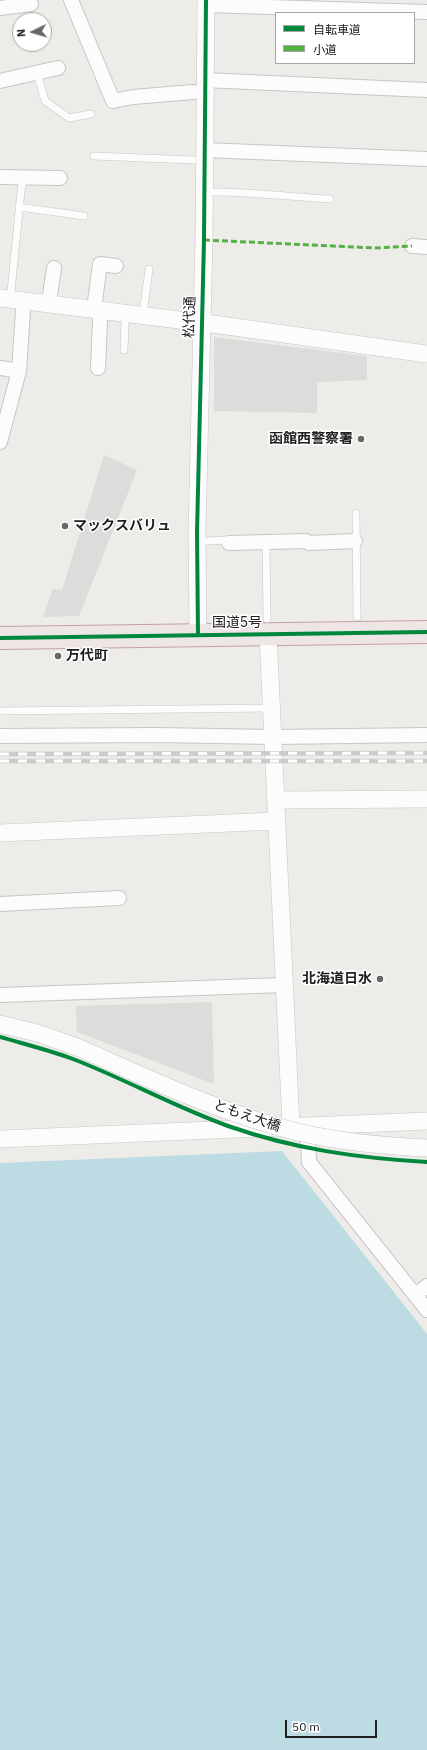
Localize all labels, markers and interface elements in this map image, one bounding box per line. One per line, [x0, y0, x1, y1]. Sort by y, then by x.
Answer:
north arrow [12, 12, 52, 52]
legend [275, 12, 415, 64]
text: 自転車道 [313, 22, 361, 37]
text: N [14, 28, 28, 38]
text: 小道 [313, 42, 337, 57]
street label: 松代通 [181, 296, 199, 338]
place label: 函館西警察署 [269, 431, 353, 447]
marker: 函館西警察署 [356, 434, 366, 444]
place label: マックスバリュ [73, 518, 171, 534]
marker: マックスバリュ [60, 521, 70, 531]
street label: 国道5号 [212, 615, 262, 631]
place label: 万代町 [66, 648, 108, 664]
marker: 万代町 [53, 651, 63, 661]
place label: 北海道日水 [302, 971, 372, 987]
marker: 北海道日水 [375, 974, 385, 984]
street label: ともえ大橋 [211, 1097, 283, 1135]
scale bar [287, 1712, 379, 1738]
text: 50 m [292, 1719, 320, 1734]

